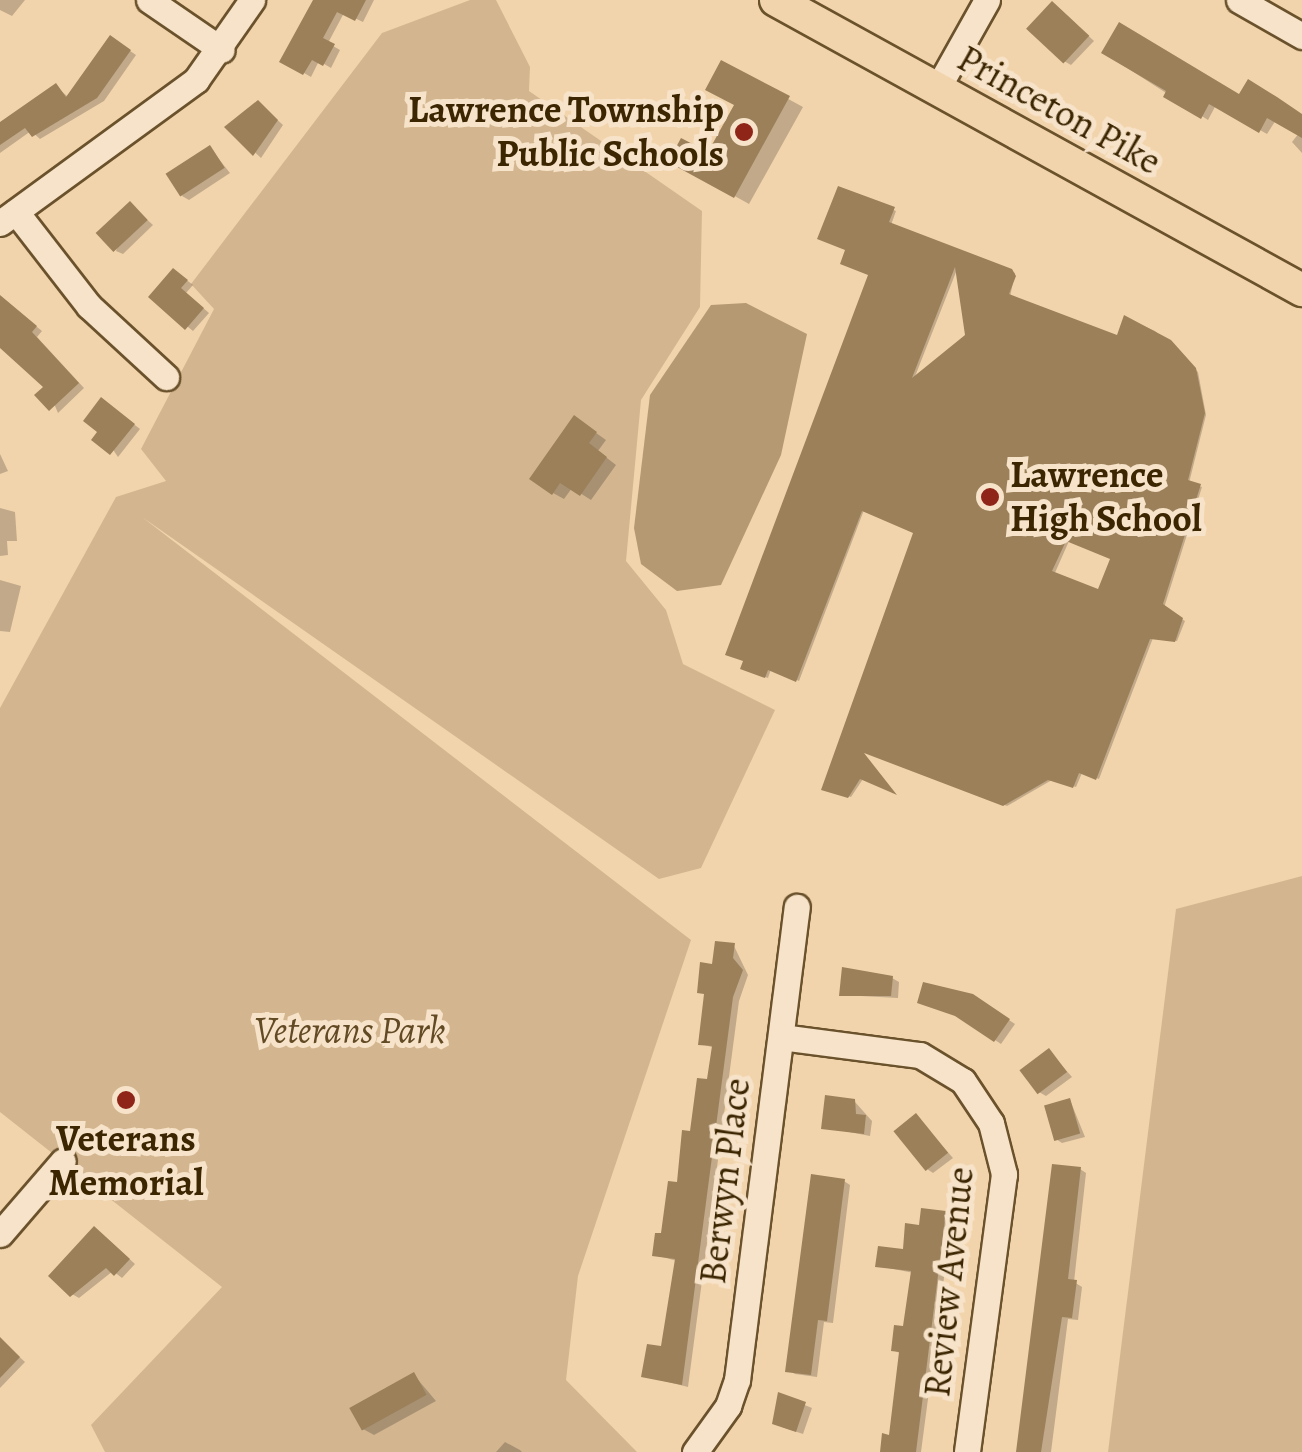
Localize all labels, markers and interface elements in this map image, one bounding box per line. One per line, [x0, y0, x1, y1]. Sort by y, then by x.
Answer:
street label: Princeton Pike [949, 35, 1169, 185]
place label: Lawrence Township Public Schools [408, 87, 724, 176]
marker: Lawrence Township Public Schools [733, 121, 755, 143]
place label: Lawrence High School [1010, 452, 1202, 542]
marker: Lawrence High School [979, 486, 1001, 508]
park label: Veterans Park [254, 1008, 446, 1054]
street label: Berwyn Place [690, 1075, 760, 1287]
marker: Veterans Memorial [115, 1089, 137, 1111]
place label: Veterans Memorial [48, 1116, 204, 1206]
street label: Review Avenue [914, 1165, 984, 1399]

